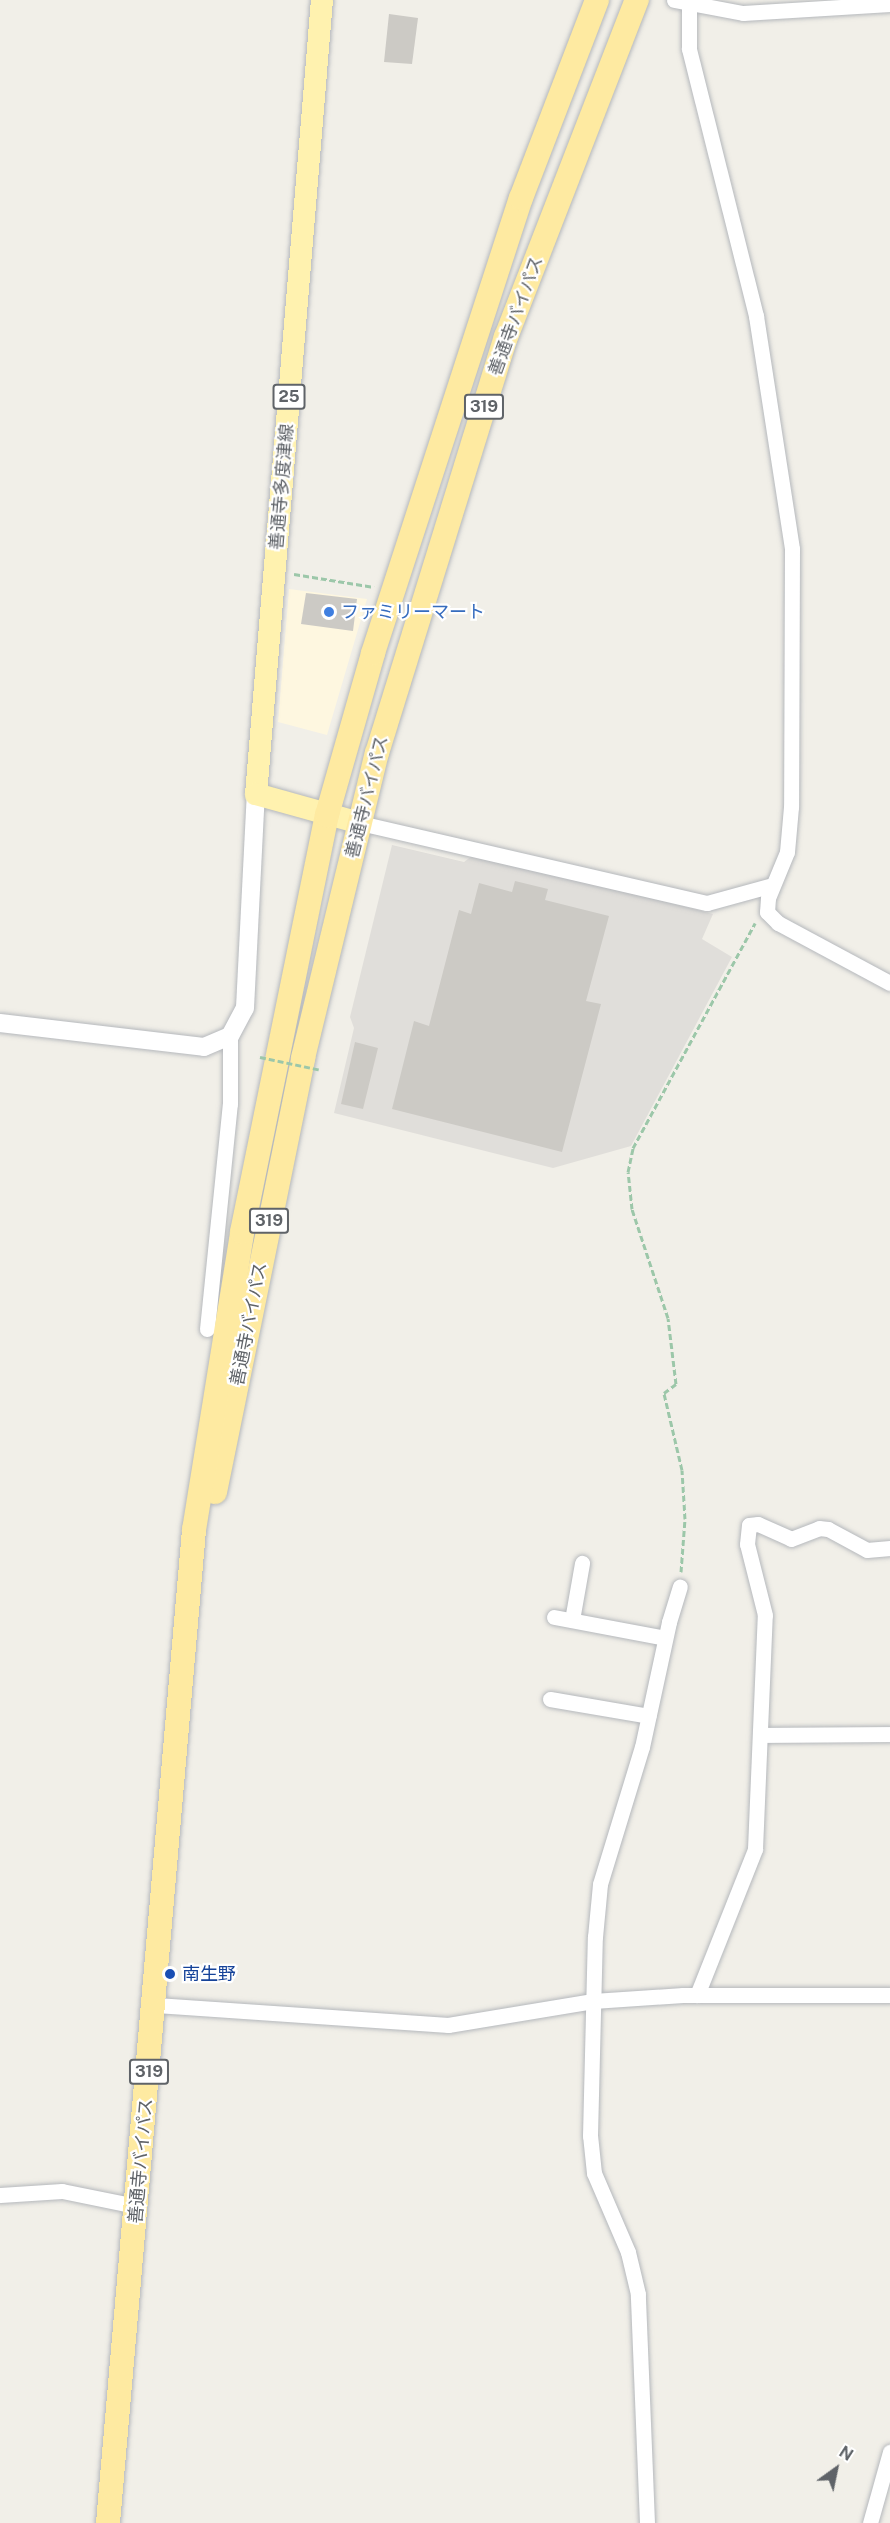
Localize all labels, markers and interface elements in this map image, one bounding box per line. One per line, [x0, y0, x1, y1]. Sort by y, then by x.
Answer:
street label: 善通寺バイパス [484, 253, 548, 379]
road number: 25 [272, 384, 306, 410]
road number: 319 [463, 394, 505, 420]
street label: 善通寺多度津線 [266, 423, 298, 551]
place label: ファミリーマート [341, 601, 485, 623]
marker: ファミリーマート [322, 605, 336, 619]
street label: 善通寺バイパス [341, 733, 393, 861]
road number: 319 [248, 1208, 290, 1234]
street label: 善通寺バイパス [226, 1260, 272, 1388]
place label: 南生野 [182, 1963, 236, 1985]
marker: 南生野 [163, 1967, 177, 1981]
road number: 319 [128, 2059, 170, 2085]
street label: 善通寺バイパス [125, 2097, 157, 2225]
north arrow [806, 2439, 866, 2499]
text: N [836, 2442, 856, 2465]

